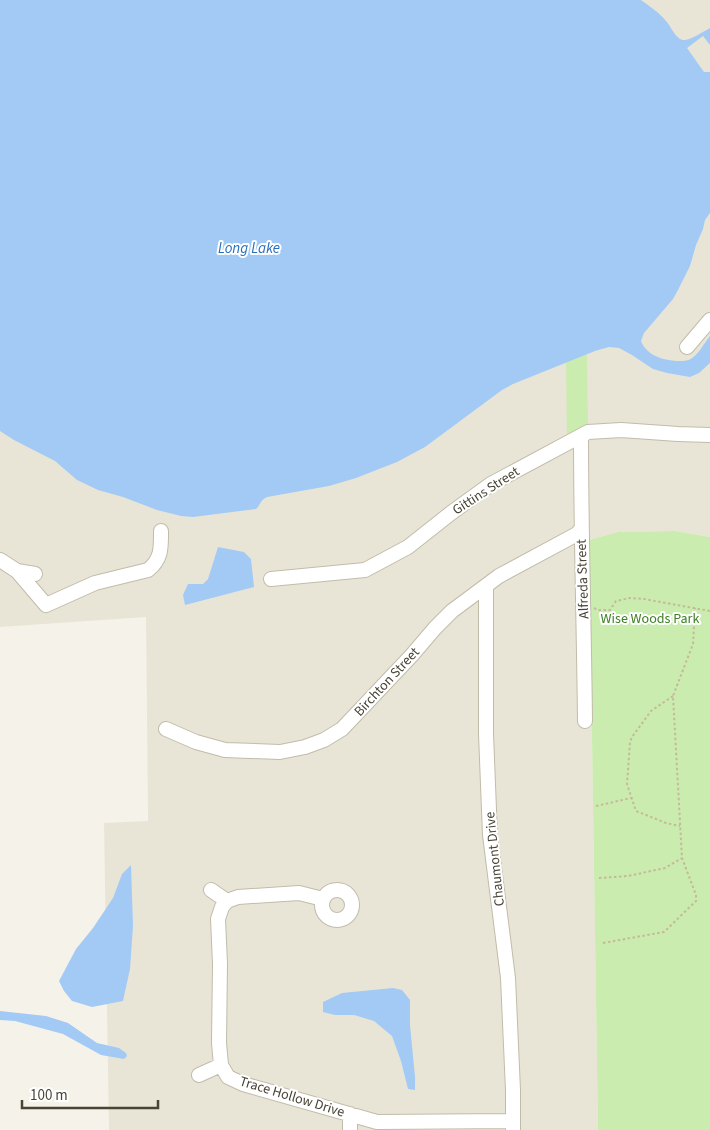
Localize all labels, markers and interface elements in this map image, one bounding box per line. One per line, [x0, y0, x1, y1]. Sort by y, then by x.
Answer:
water label: Long Lake [218, 238, 280, 259]
street label: Gittins Street [449, 462, 524, 520]
street label: Alfreda Street [572, 539, 594, 619]
park label: Wise Woods Park [601, 609, 699, 629]
street label: Birchton Street [350, 643, 425, 721]
street label: Chaumont Drive [480, 811, 510, 907]
street label: Trace Hollow Drive [237, 1072, 347, 1122]
scale bar [22, 1078, 159, 1110]
text: 100 m [30, 1085, 68, 1106]

